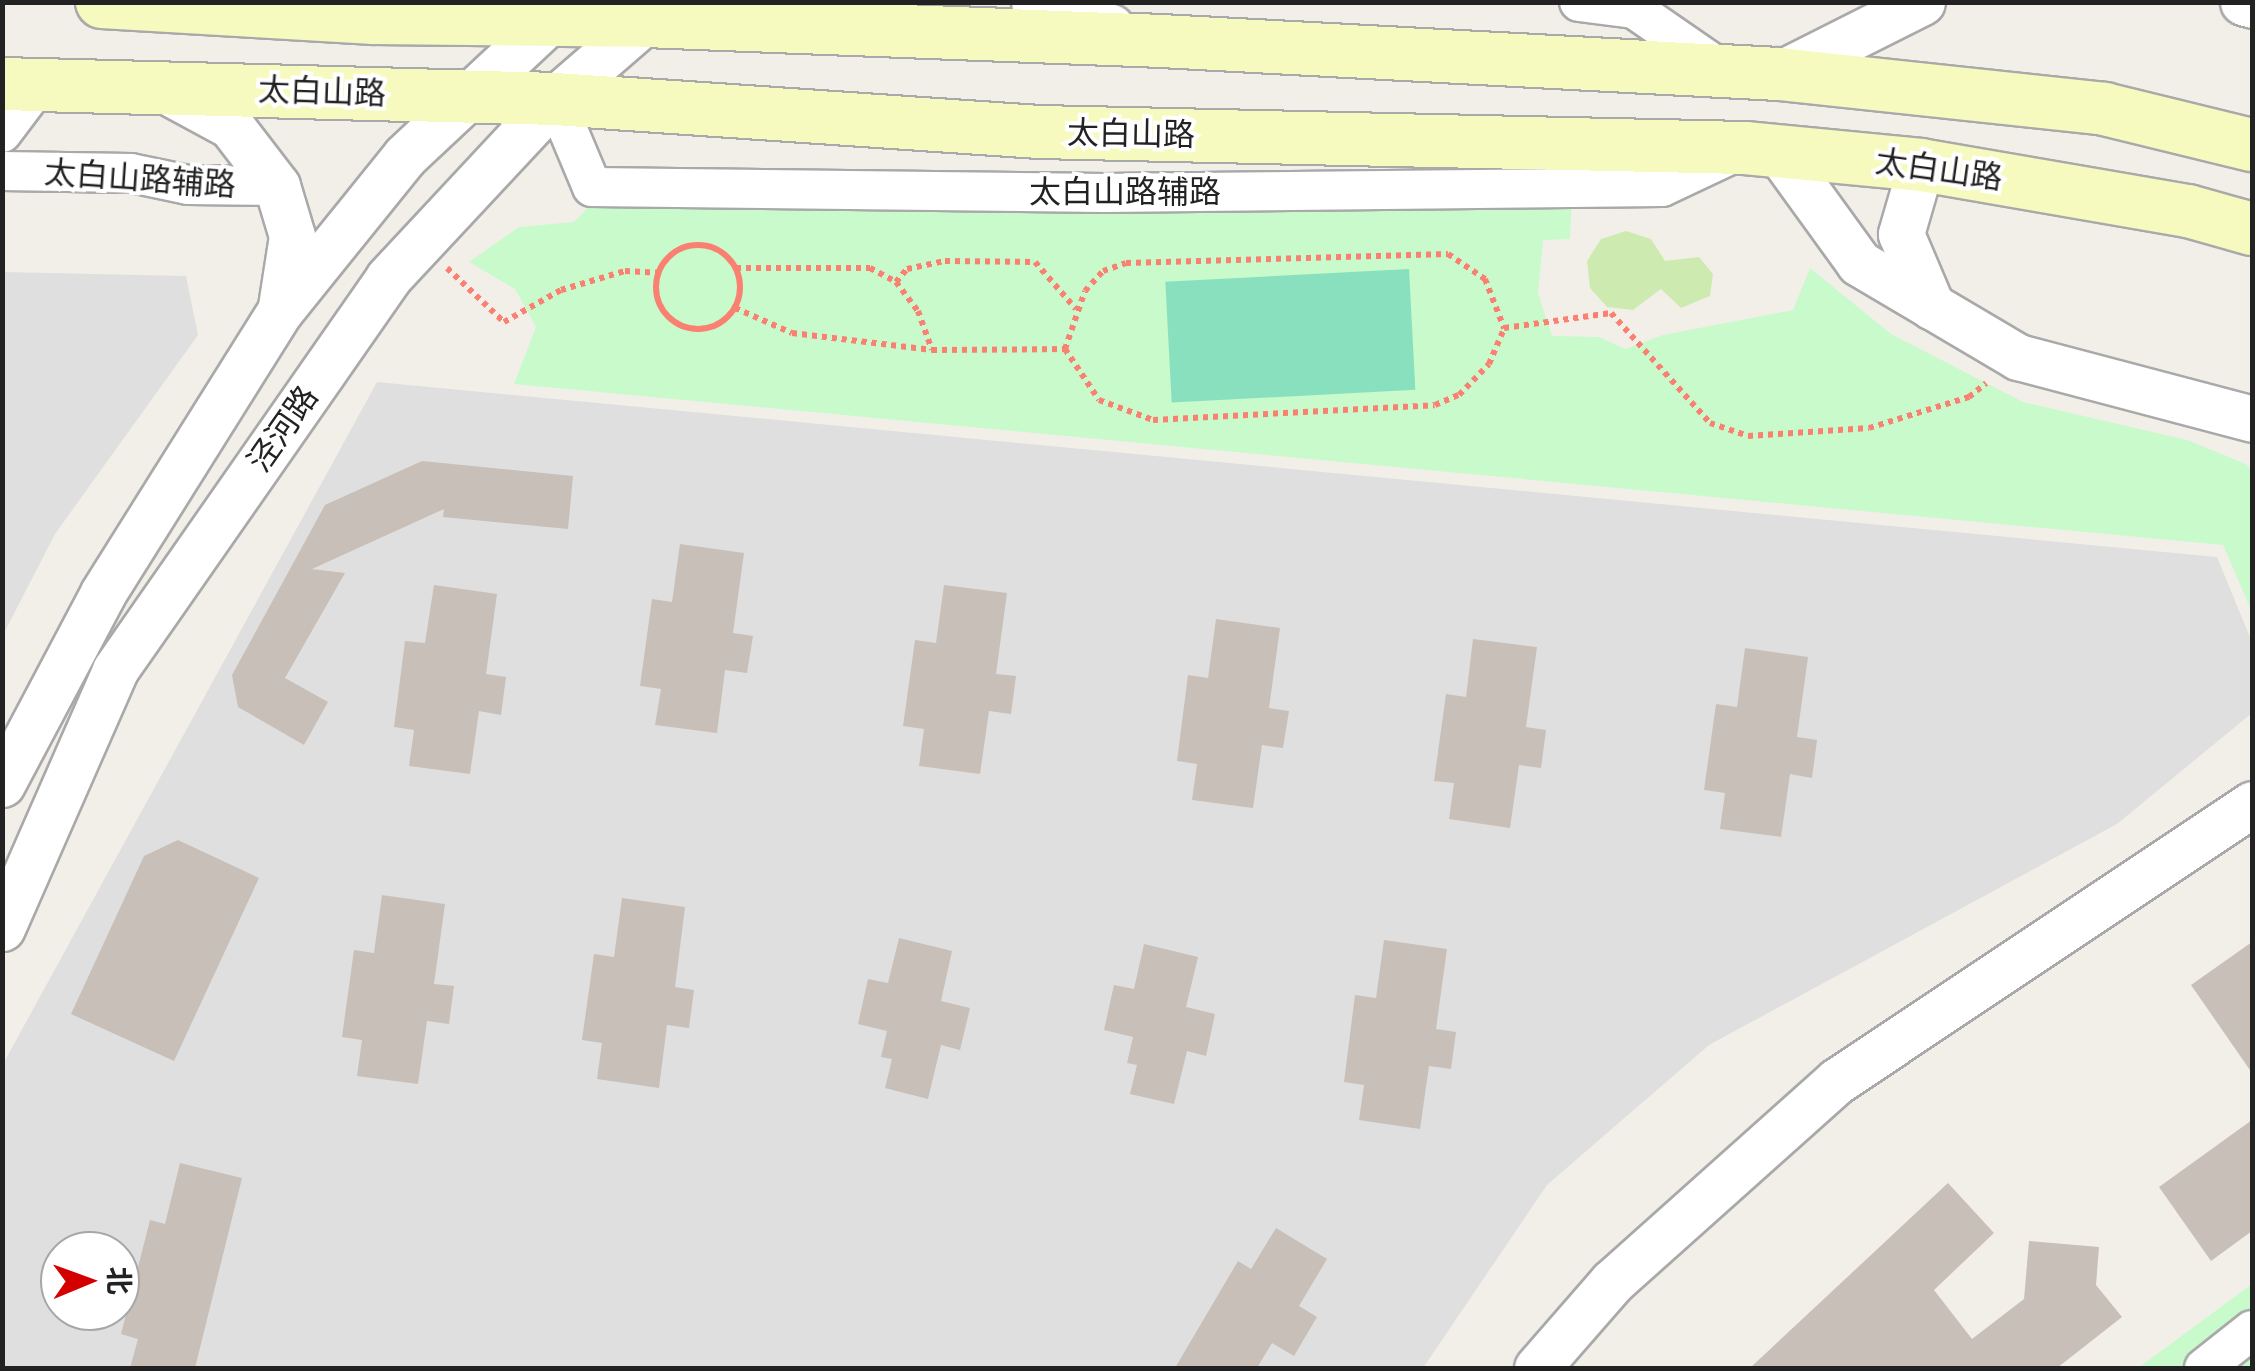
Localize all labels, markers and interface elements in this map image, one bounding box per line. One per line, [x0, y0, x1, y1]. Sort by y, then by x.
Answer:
street label: 太白山路 [257, 71, 387, 113]
street label: 太白山路 [1067, 114, 1195, 154]
street label: 太白山路 [1873, 142, 2005, 198]
street label: 太白山路辅路 [43, 153, 237, 205]
street label: 太白山路辅路 [1029, 173, 1221, 211]
street label: 泾河路 [240, 379, 326, 479]
north arrow [40, 1231, 140, 1331]
text: 北 [102, 1266, 135, 1295]

